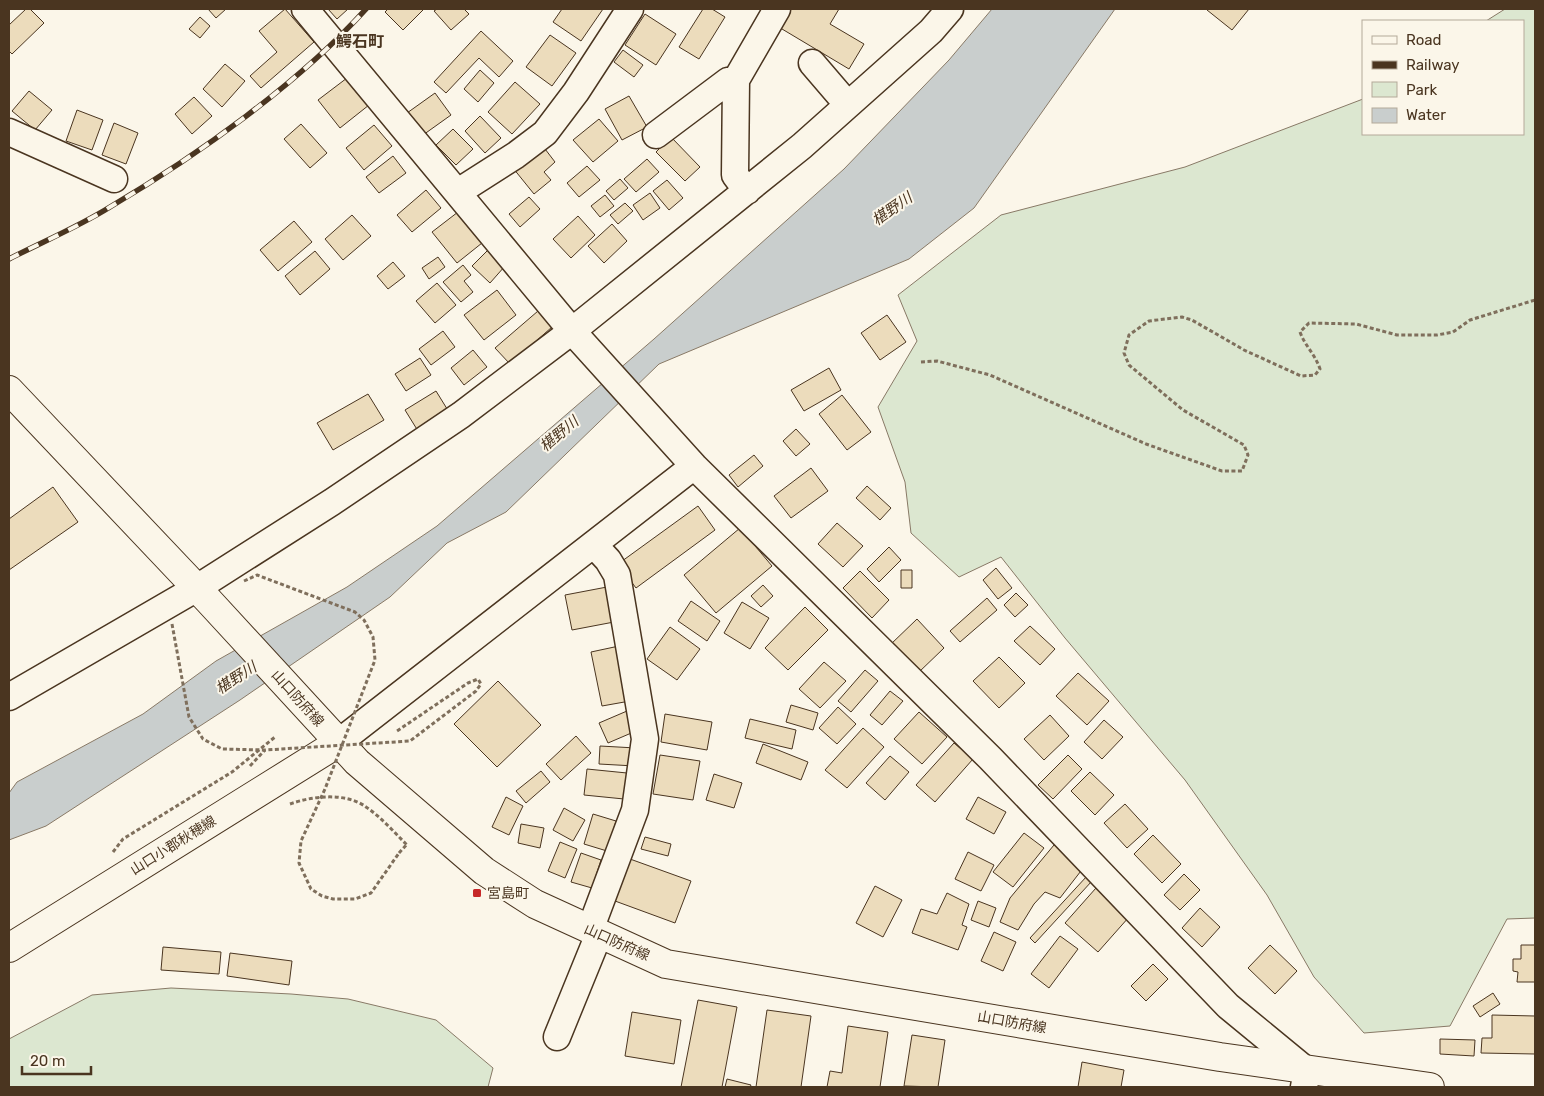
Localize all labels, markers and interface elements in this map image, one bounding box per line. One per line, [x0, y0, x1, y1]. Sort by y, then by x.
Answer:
legend [1362, 20, 1524, 135]
text: Road [1406, 31, 1442, 49]
district label: 鰐石町 [336, 32, 384, 51]
text: Railway [1406, 56, 1460, 74]
text: Park [1406, 81, 1437, 99]
text: Water [1406, 106, 1446, 124]
water label: 椹野川 [868, 188, 917, 229]
water label: 椹野川 [536, 411, 584, 455]
water label: 椹野川 [212, 657, 261, 698]
street label: 山口防府線 [268, 667, 327, 730]
street label: 山口小郡秋穂線 [127, 812, 219, 879]
place label: 宮島町 [487, 885, 529, 902]
marker: 宮島町 [471, 887, 483, 899]
street label: 山口防府線 [581, 920, 652, 964]
street label: 山口防府線 [976, 1008, 1048, 1037]
scale bar [22, 1044, 91, 1076]
text: 20 m [30, 1052, 65, 1070]

